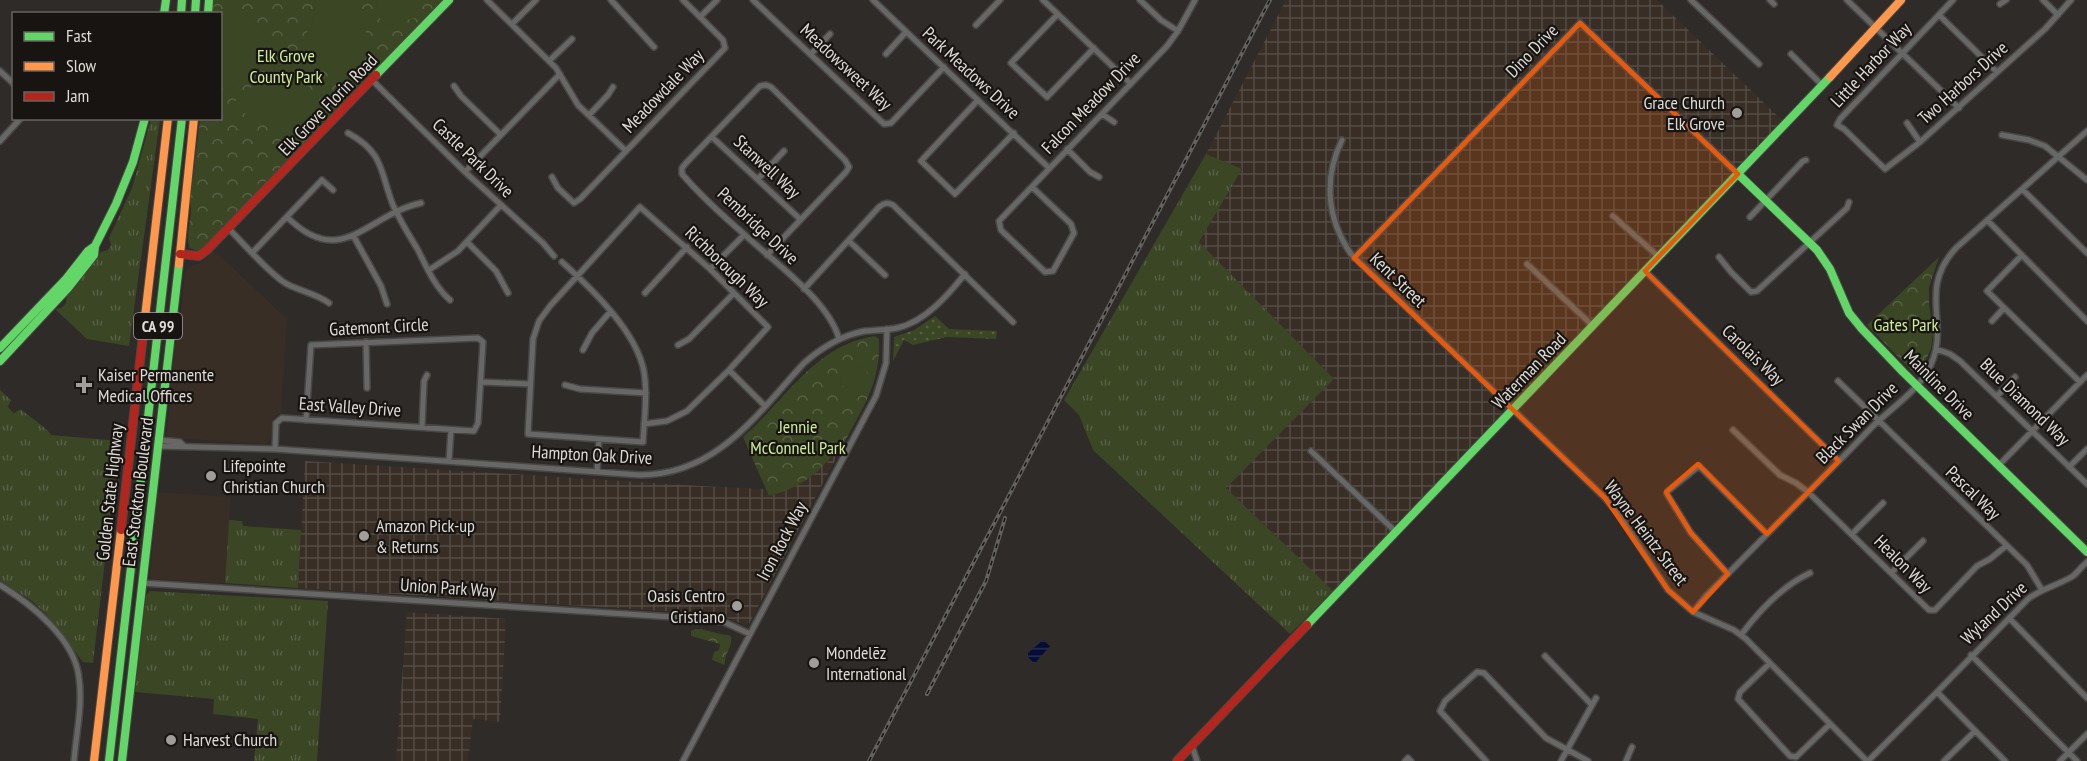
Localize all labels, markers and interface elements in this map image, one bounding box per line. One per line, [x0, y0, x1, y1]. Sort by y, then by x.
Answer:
legend [12, 12, 222, 120]
street label: Little Harbor Way [1825, 17, 1916, 112]
street label: Meadowsweet Way [796, 18, 897, 115]
street label: Dino Drive [1501, 19, 1563, 82]
street label: Park Meadows Drive [918, 22, 1025, 124]
text: Fast [66, 24, 92, 47]
street label: Two Harbors Drive [1913, 36, 2012, 129]
park label: Elk Grove County Park [250, 44, 322, 88]
street label: Meadowdale Way [617, 44, 708, 137]
street label: Falcon Meadow Drive [1036, 47, 1145, 158]
street label: Elk Grove Florin Road [273, 49, 382, 160]
text: Slow [66, 54, 97, 77]
text: Jam [65, 84, 89, 107]
place label: Grace Church Elk Grove [1643, 91, 1725, 135]
marker: Grace Church Elk Grove [1730, 106, 1744, 120]
street label: Castle Park Drive [428, 113, 519, 202]
street label: Stanwell Way [729, 130, 806, 204]
street label: Pembridge Drive [713, 182, 804, 269]
street label: Richborough Way [681, 221, 774, 312]
street label: Kent Street [1365, 247, 1431, 312]
street label: Gatemont Circle [329, 312, 429, 341]
road number: CA 99 [134, 313, 182, 339]
park label: Gates Park [1874, 313, 1938, 336]
street label: Carolais Way [1717, 319, 1790, 390]
street label: Waterman Road [1487, 328, 1571, 414]
street label: Mainline Drive [1899, 345, 1979, 425]
street label: Blue Diamond Way [1975, 353, 2075, 451]
place label: Kaiser Permanente Medical Offices [98, 363, 214, 407]
marker: Kaiser Permanente Medical Offices [75, 376, 93, 394]
street label: Black Swan Drive [1811, 377, 1902, 468]
street label: East Valley Drive [298, 391, 402, 422]
park label: Jennie McConnell Park [750, 415, 846, 459]
street label: East Stockton Boulevard [117, 416, 158, 568]
street label: Golden State Highway [91, 422, 128, 562]
street label: Hampton Oak Drive [531, 440, 653, 469]
place label: Lifepointe Christian Church [223, 454, 325, 498]
street label: Pascal Way [1941, 461, 2006, 525]
marker: Lifepointe Christian Church [204, 469, 218, 483]
street label: Wayne Heintz Street [1599, 476, 1693, 590]
street label: Iron Rock Way [751, 497, 812, 584]
place label: Amazon Pick-up & Returns [376, 514, 475, 558]
marker: Amazon Pick-up & Returns [357, 529, 371, 543]
street label: Healon Way [1869, 530, 1938, 598]
street label: Union Park Way [399, 573, 497, 602]
street label: Wyland Drive [1956, 576, 2032, 649]
place label: Oasis Centro Cristiano [647, 584, 725, 628]
marker: Oasis Centro Cristiano [730, 599, 744, 613]
place label: Mondelēz International [826, 641, 907, 685]
marker: Mondelēz International [807, 656, 821, 670]
place label: Harvest Church [183, 728, 277, 751]
marker: Harvest Church [164, 733, 178, 747]

